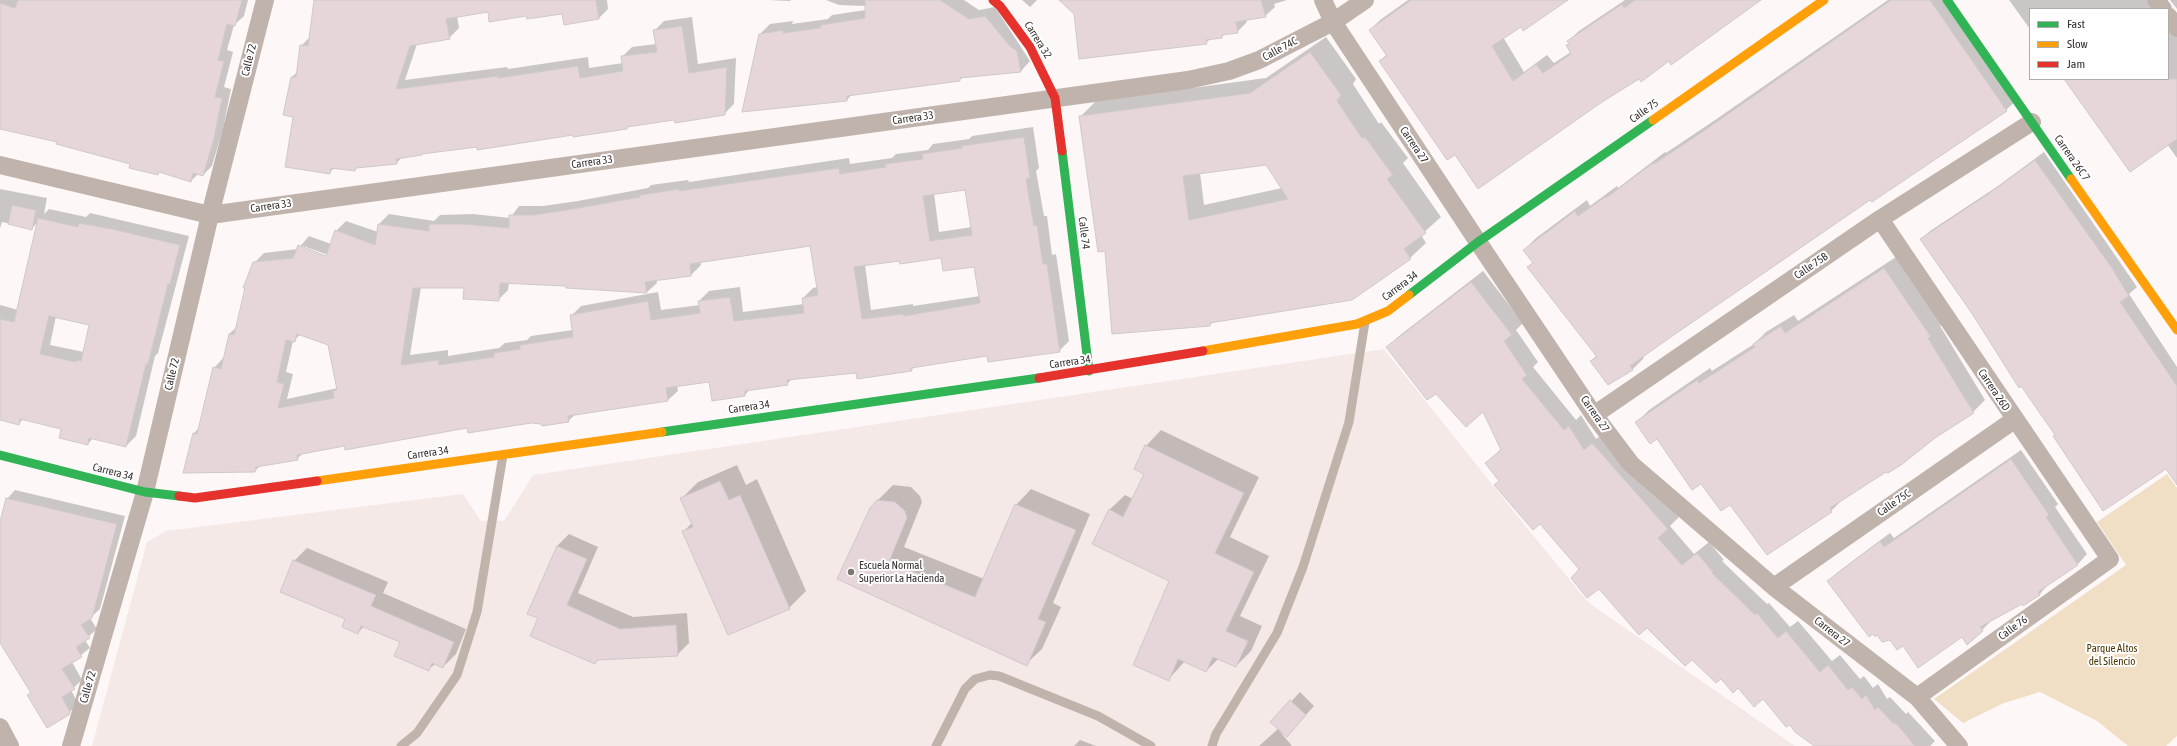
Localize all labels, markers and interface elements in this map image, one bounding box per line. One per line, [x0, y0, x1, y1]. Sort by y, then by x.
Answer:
legend [2029, 8, 2169, 80]
text: Fast [2067, 17, 2085, 31]
street label: Carrera 32 [1021, 19, 1055, 61]
street label: Calle 74C [1260, 34, 1300, 64]
text: Slow [2067, 37, 2088, 51]
street label: Calle 72 [239, 43, 259, 77]
text: Jam [2067, 57, 2085, 71]
street label: Calle 75 [1627, 96, 1661, 126]
street label: Carrera 33 [892, 109, 934, 127]
street label: Carrera 27 [1397, 124, 1431, 166]
street label: Carrera 26C 7 [2051, 132, 2093, 184]
street label: Carrera 33 [571, 153, 613, 171]
street label: Carrera 33 [250, 197, 292, 215]
street label: Calle 74 [1075, 216, 1093, 250]
street label: Calle 75B [1792, 250, 1830, 282]
street label: Carrera 34 [1379, 268, 1421, 304]
street label: Carrera 34 [1049, 353, 1091, 371]
street label: Calle 72 [162, 357, 182, 391]
street label: Carrera 26D [1975, 367, 2013, 413]
street label: Carrera 27 [1578, 393, 1612, 435]
street label: Carrera 34 [728, 398, 770, 416]
street label: Carrera 34 [407, 444, 449, 462]
street label: Carrera 34 [91, 461, 135, 483]
street label: Calle 75C [1875, 487, 1913, 519]
place label: Escuela Normal Superior La Hacienda [859, 559, 944, 585]
marker: Escuela Normal Superior La Hacienda [846, 567, 856, 577]
street label: Calle 76 [1996, 613, 2030, 643]
street label: Carrera 27 [1812, 614, 1852, 650]
park label: Parque Altos del Silencio [2087, 642, 2137, 668]
street label: Calle 72 [77, 669, 99, 705]

